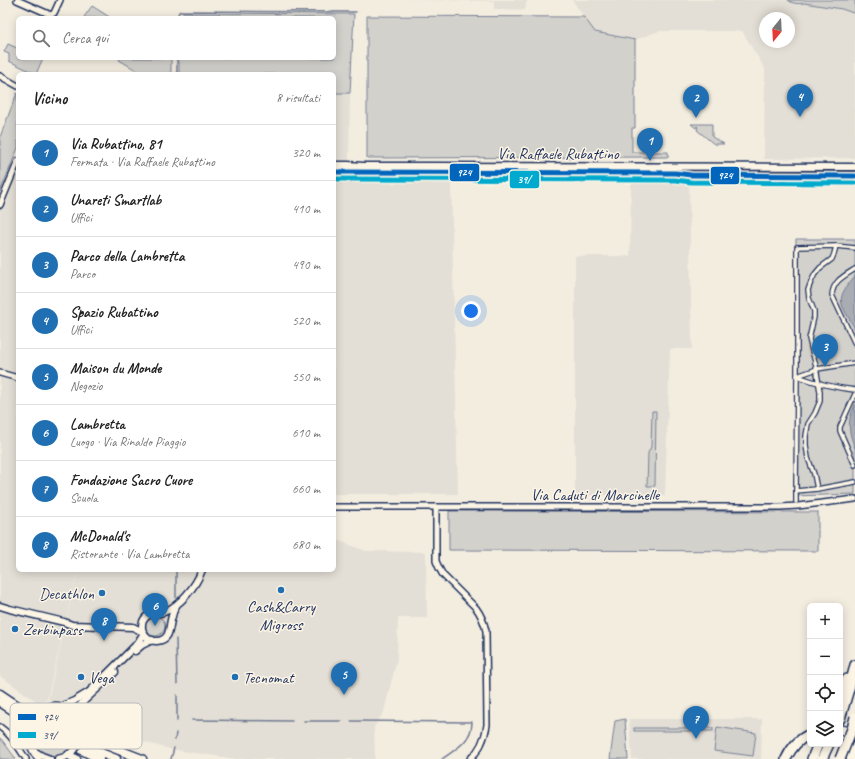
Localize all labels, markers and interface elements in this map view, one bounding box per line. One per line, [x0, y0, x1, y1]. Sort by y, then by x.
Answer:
north arrow [759, 12, 795, 48]
search box [16, 16, 336, 60]
icon: search [30, 27, 52, 49]
text: Cerca qui [62, 29, 108, 48]
pin: 4 [787, 84, 813, 117]
pin: 2 [683, 85, 709, 118]
text: Vicino [32, 88, 67, 109]
text: 8 risultati [276, 90, 320, 106]
pin: 1 [637, 128, 663, 161]
text: Via Rubattino, 81 [70, 135, 162, 154]
street label: Via Raffaele Rubattino [497, 144, 620, 164]
text: 1 [42, 145, 48, 161]
text: 320 m [292, 145, 320, 161]
text: Fermata · Via Raffaele Rubattino [70, 154, 215, 170]
line badge: 924 [449, 163, 480, 182]
text: 924 [457, 165, 473, 179]
line badge: 924 [710, 166, 740, 185]
text: 924 [718, 168, 734, 182]
line badge: 39/ [509, 170, 540, 189]
text: 39/ [517, 172, 533, 186]
text: Unareti Smartlab [70, 191, 161, 210]
text: 2 [42, 201, 48, 217]
text: 410 m [292, 201, 320, 217]
text: Uffici [70, 210, 92, 226]
text: Parco della Lambretta [70, 247, 184, 266]
text: 3 [42, 257, 48, 273]
text: 490 m [292, 257, 320, 273]
text: Parco [70, 266, 95, 282]
your location [461, 301, 481, 321]
text: Spazio Rubattino [70, 303, 158, 322]
text: 4 [42, 313, 48, 329]
text: 520 m [292, 313, 320, 329]
text: Uffici [70, 322, 92, 338]
pin: 3 [812, 334, 838, 367]
text: Maison du Monde [70, 359, 161, 378]
text: 5 [42, 369, 48, 385]
text: 550 m [292, 369, 320, 385]
text: Negozio [70, 378, 102, 394]
text: Lambretta [70, 415, 125, 434]
text: 6 [42, 425, 48, 441]
text: 610 m [292, 425, 320, 441]
text: Luogo · Via Rinaldo Piaggio [70, 434, 185, 450]
text: Fondazione Sacro Cuore [70, 471, 192, 490]
text: 7 [42, 481, 48, 497]
text: 660 m [292, 481, 320, 497]
street label: Via Caduti di Marcinelle [531, 485, 661, 505]
text: Scuola [70, 490, 98, 506]
text: McDonald's [70, 527, 129, 546]
text: 8 [42, 537, 48, 553]
text: 680 m [292, 537, 320, 553]
text: Ristorante · Via Lambretta [70, 546, 190, 562]
place label: Decathlon [39, 584, 95, 604]
marker: Cash&Carry Migross [276, 585, 286, 595]
marker: Decathlon [97, 588, 107, 598]
pin: 6 [142, 593, 168, 626]
place label: Cash&Carry Migross [247, 597, 316, 635]
map controls [807, 603, 843, 747]
button: + [807, 603, 843, 639]
pin: 8 [91, 608, 117, 641]
place label: Zerbinpass [23, 620, 84, 640]
marker: Zerbinpass [10, 624, 20, 634]
button: − [807, 639, 843, 675]
pin: 5 [331, 662, 357, 695]
place label: Vega [89, 668, 115, 688]
place label: Tecnomat [243, 668, 295, 688]
marker: Vega [76, 672, 86, 682]
marker: Tecnomat [230, 672, 240, 682]
button: locate [807, 675, 843, 711]
legend [10, 703, 142, 749]
pin: 7 [683, 706, 709, 739]
text: 924 [43, 710, 59, 724]
button: layers [807, 711, 843, 747]
text: 39/ [43, 728, 59, 742]

